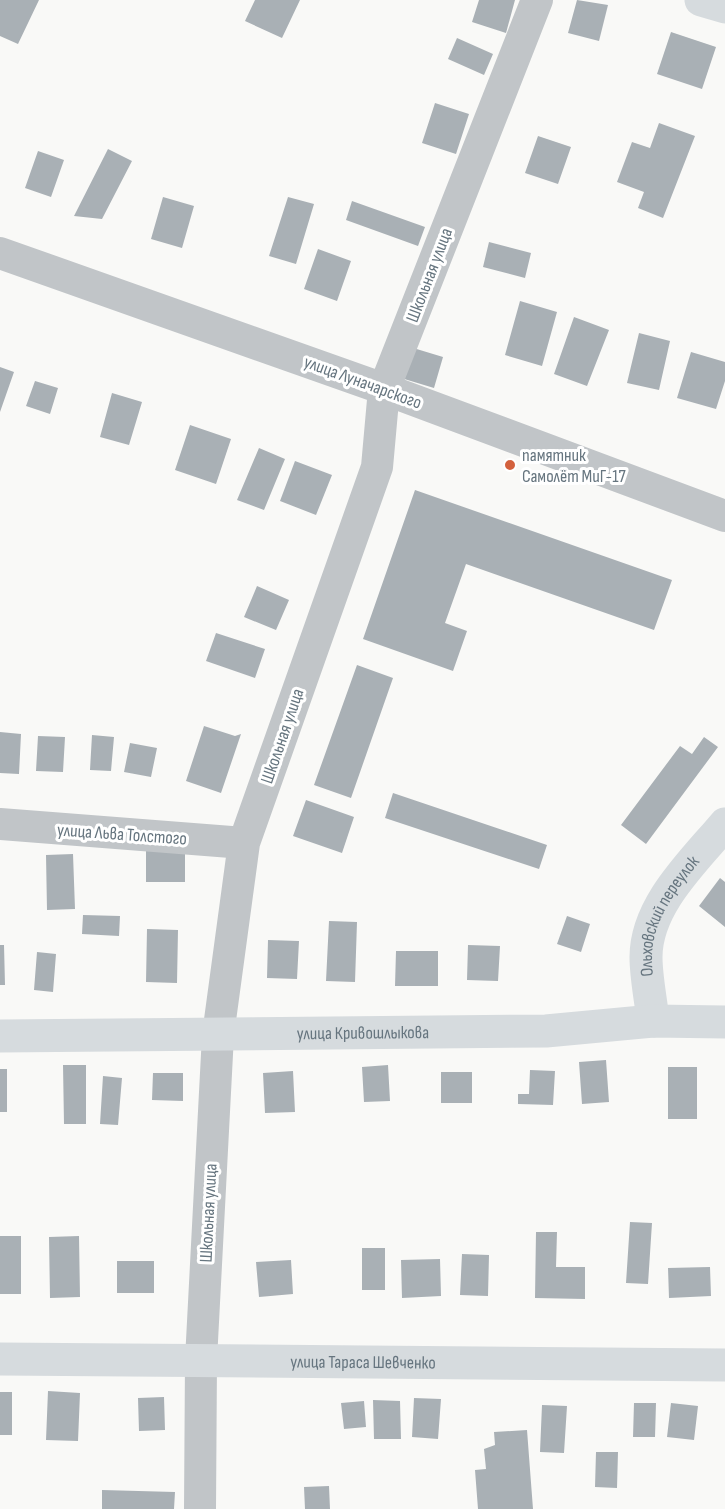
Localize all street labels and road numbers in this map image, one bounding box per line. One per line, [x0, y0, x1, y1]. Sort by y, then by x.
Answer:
street label: Школьная улица [402, 225, 457, 325]
street label: улица Луначарского [301, 351, 425, 413]
street label: Школьная улица [256, 686, 309, 786]
street label: улица Льва Толстого [56, 819, 188, 850]
street label: Ольховский переулок [636, 851, 704, 978]
street label: улица Кривошлыкова [297, 1022, 429, 1044]
street label: Школьная улица [195, 1163, 222, 1263]
street label: улица Тараса Шевченко [290, 1351, 436, 1374]

